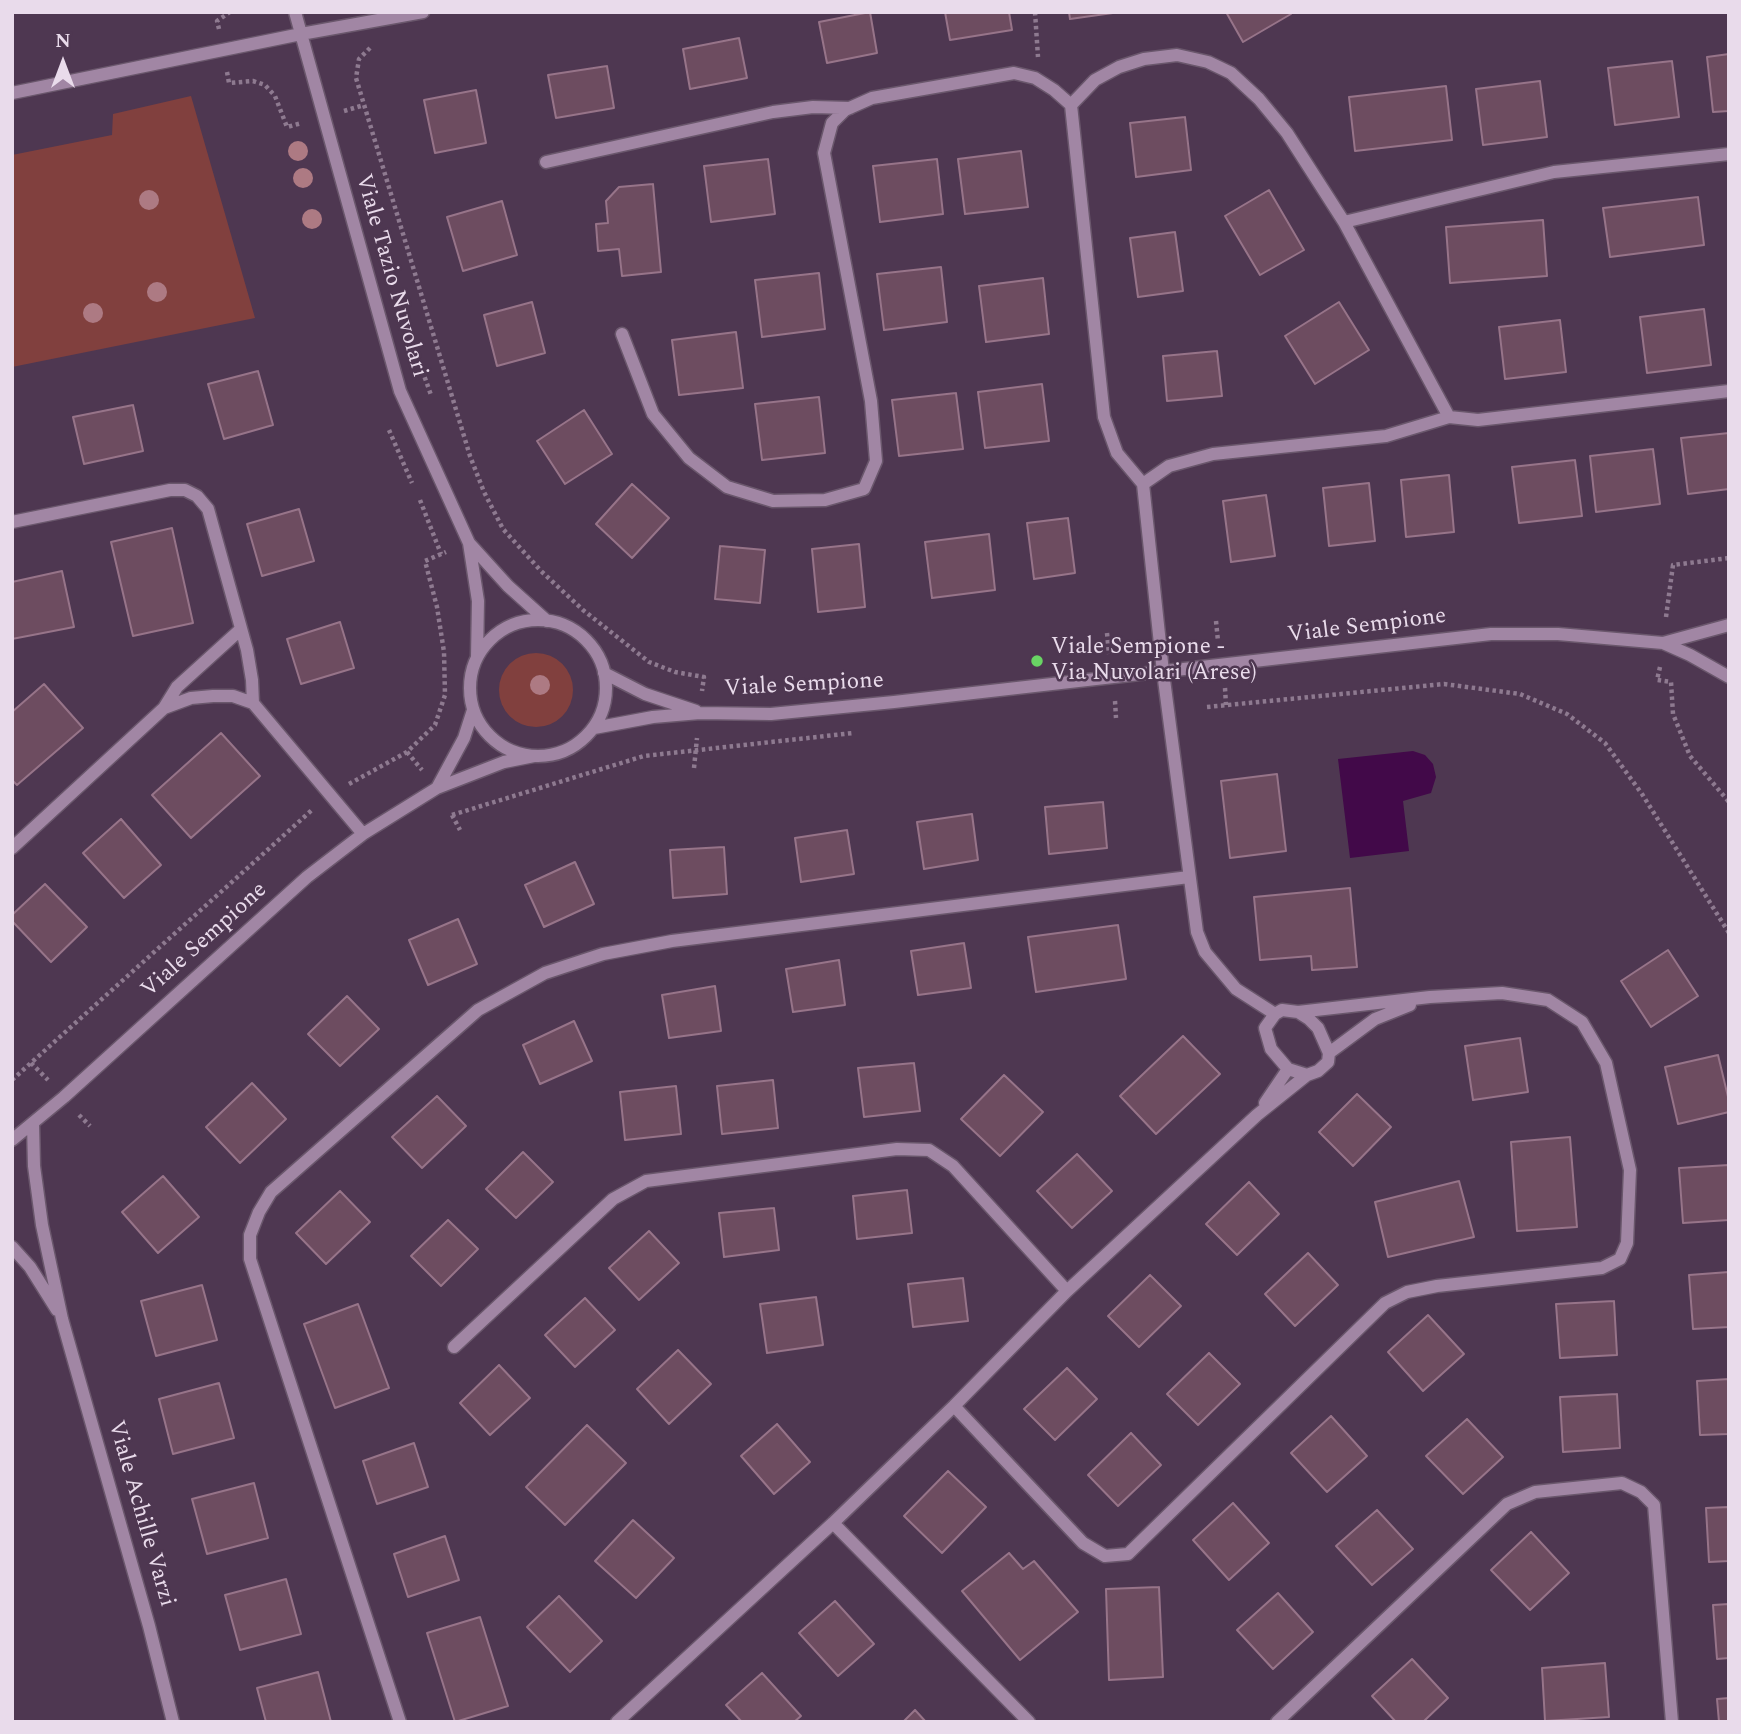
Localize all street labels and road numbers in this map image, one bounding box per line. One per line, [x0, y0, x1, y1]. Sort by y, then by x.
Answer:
street label: Viale Tazio Nuvolari [348, 171, 432, 381]
street label: Viale Sempione [1286, 604, 1448, 650]
street label: Viale Sempione [724, 668, 884, 704]
street label: Viale Sempione [136, 877, 274, 1005]
street label: Viale Achille Varzi [100, 1418, 180, 1610]

